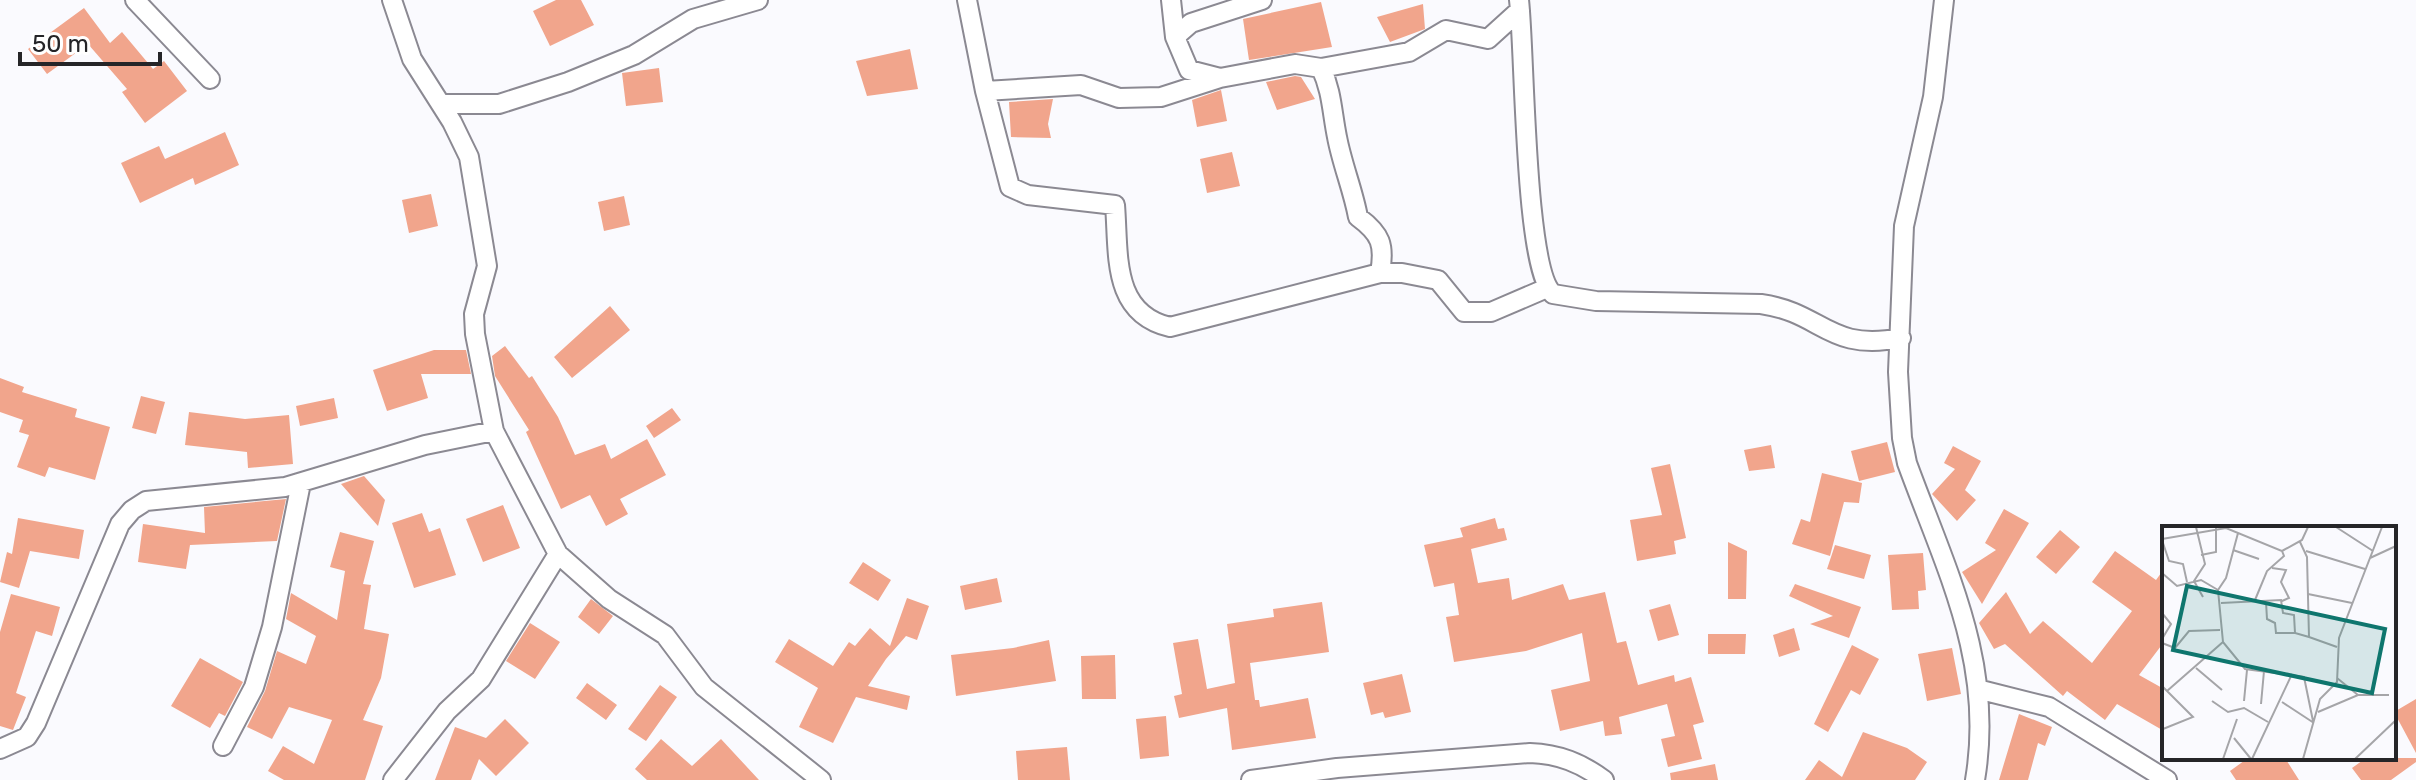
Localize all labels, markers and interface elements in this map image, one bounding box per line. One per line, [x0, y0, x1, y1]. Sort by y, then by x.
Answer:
scale bar [20, 16, 160, 66]
text: 50 m [32, 30, 89, 58]
inset map [2162, 526, 2396, 760]

